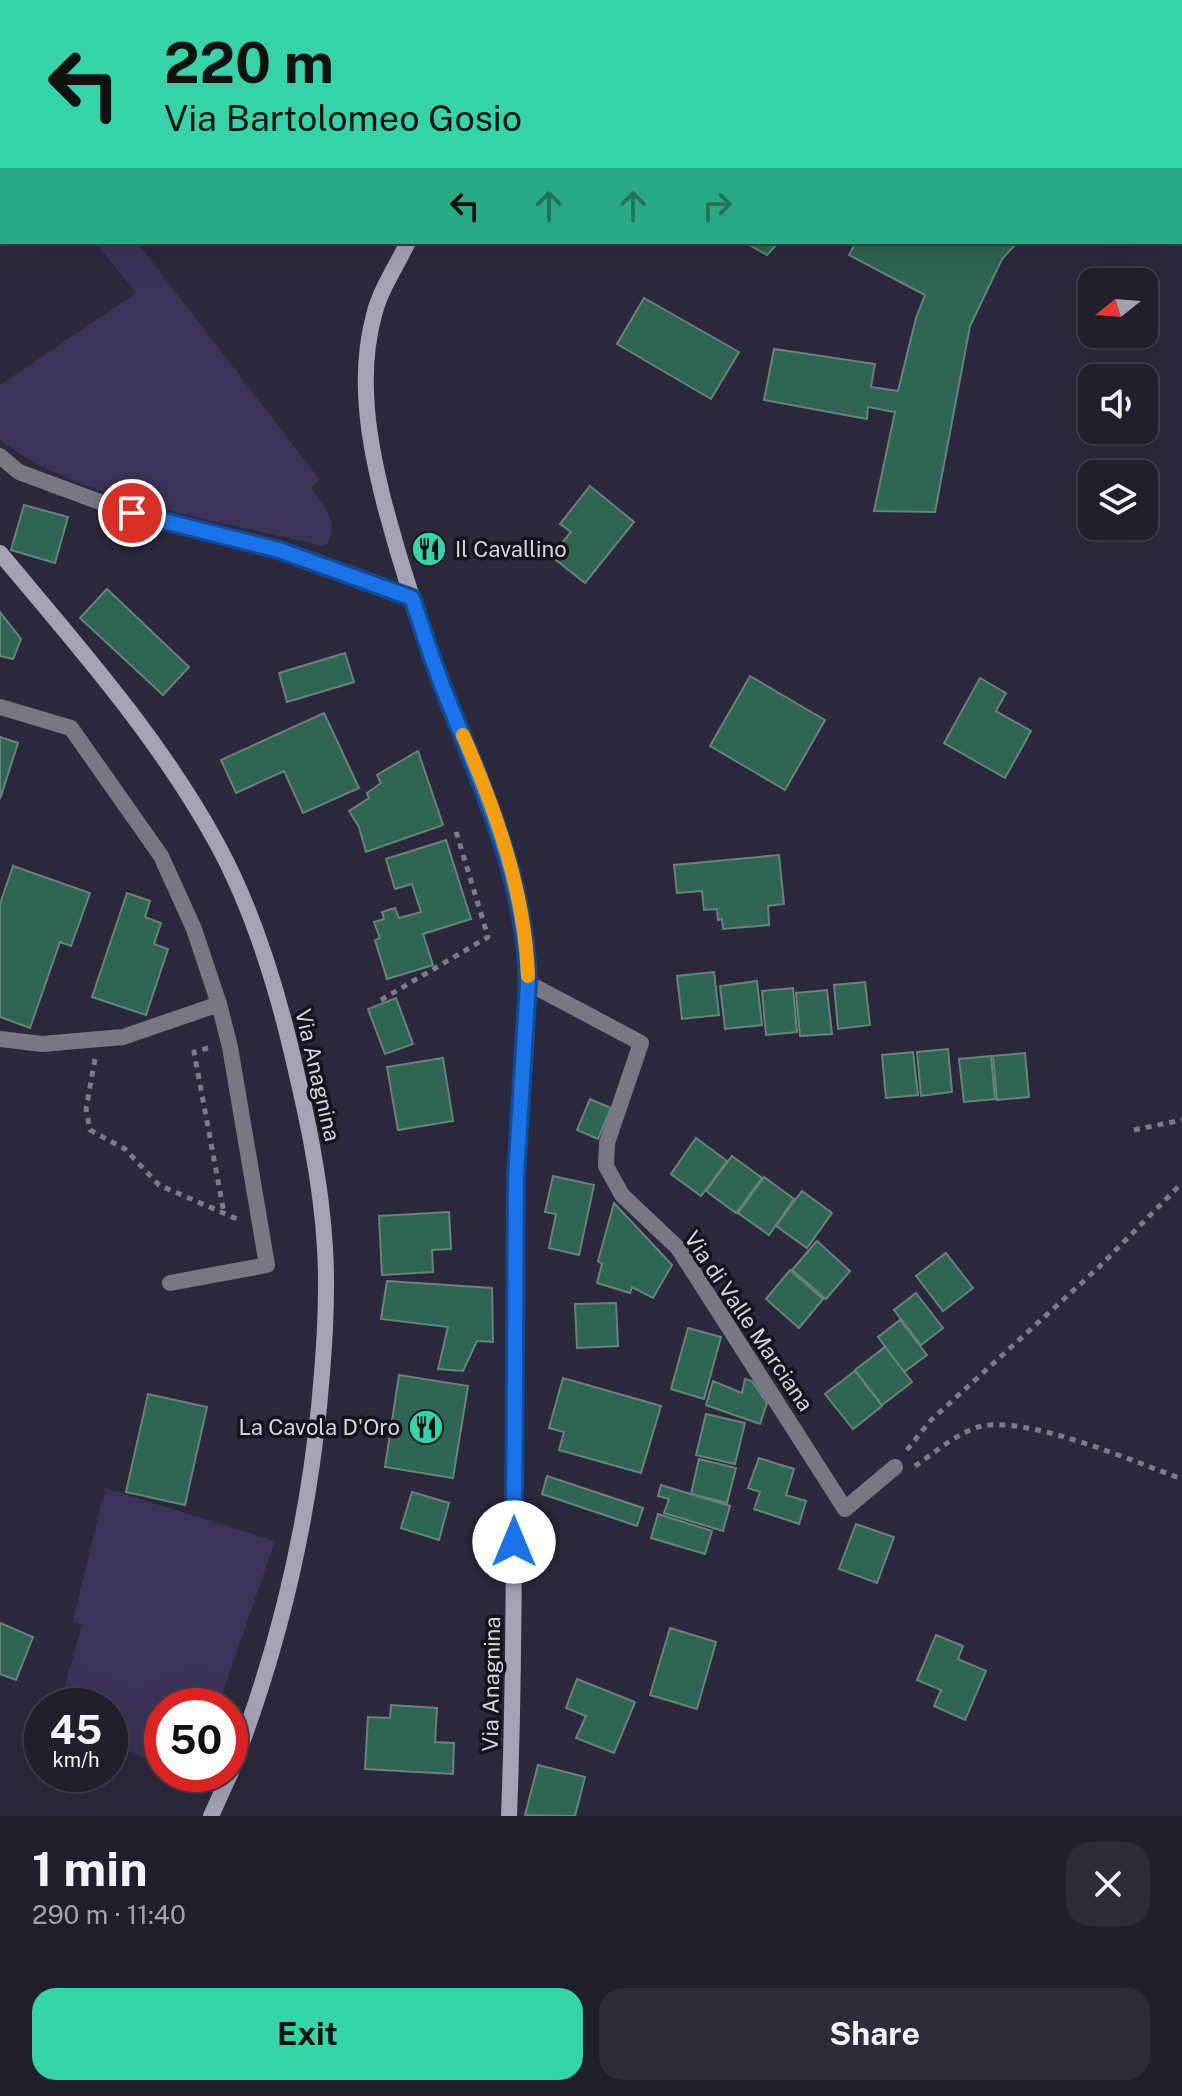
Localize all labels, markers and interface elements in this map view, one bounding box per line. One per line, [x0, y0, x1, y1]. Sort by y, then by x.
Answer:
text: 220 m [164, 30, 334, 96]
icon: left [32, 32, 136, 136]
text: Via Bartolomeo Gosio [164, 97, 522, 139]
icon: left [443, 184, 487, 228]
icon: ahead [527, 184, 571, 228]
icon: ahead [611, 184, 655, 228]
icon: right [695, 184, 739, 228]
north arrow [1078, 268, 1158, 348]
map controls [1078, 268, 1158, 540]
button: sound [1078, 364, 1158, 444]
button: layers [1078, 460, 1158, 540]
pin [98, 479, 166, 547]
icon: arrive [110, 491, 154, 535]
restaurant icon: Il Cavallino [410, 530, 448, 568]
place label: Il Cavallino [455, 536, 567, 562]
street label: Via Anagnina [290, 1006, 346, 1144]
street label: Via di Valle Marciana [679, 1226, 819, 1416]
restaurant icon: La Cavola D'Oro [407, 1408, 445, 1446]
place label: La Cavola D'Oro [238, 1414, 400, 1440]
position arrow [472, 1500, 556, 1584]
street label: Via Anagnina [477, 1616, 505, 1752]
speed limit sign: 50 [144, 1688, 248, 1792]
text: 45 [50, 1706, 102, 1753]
text: km/h [52, 1748, 100, 1772]
text: 1 min [32, 1840, 148, 1897]
button: close [1066, 1842, 1150, 1926]
text: 290 m · 11:40 [32, 1899, 186, 1930]
button: Exit [32, 1988, 583, 2080]
button: Share [599, 1988, 1150, 2080]

